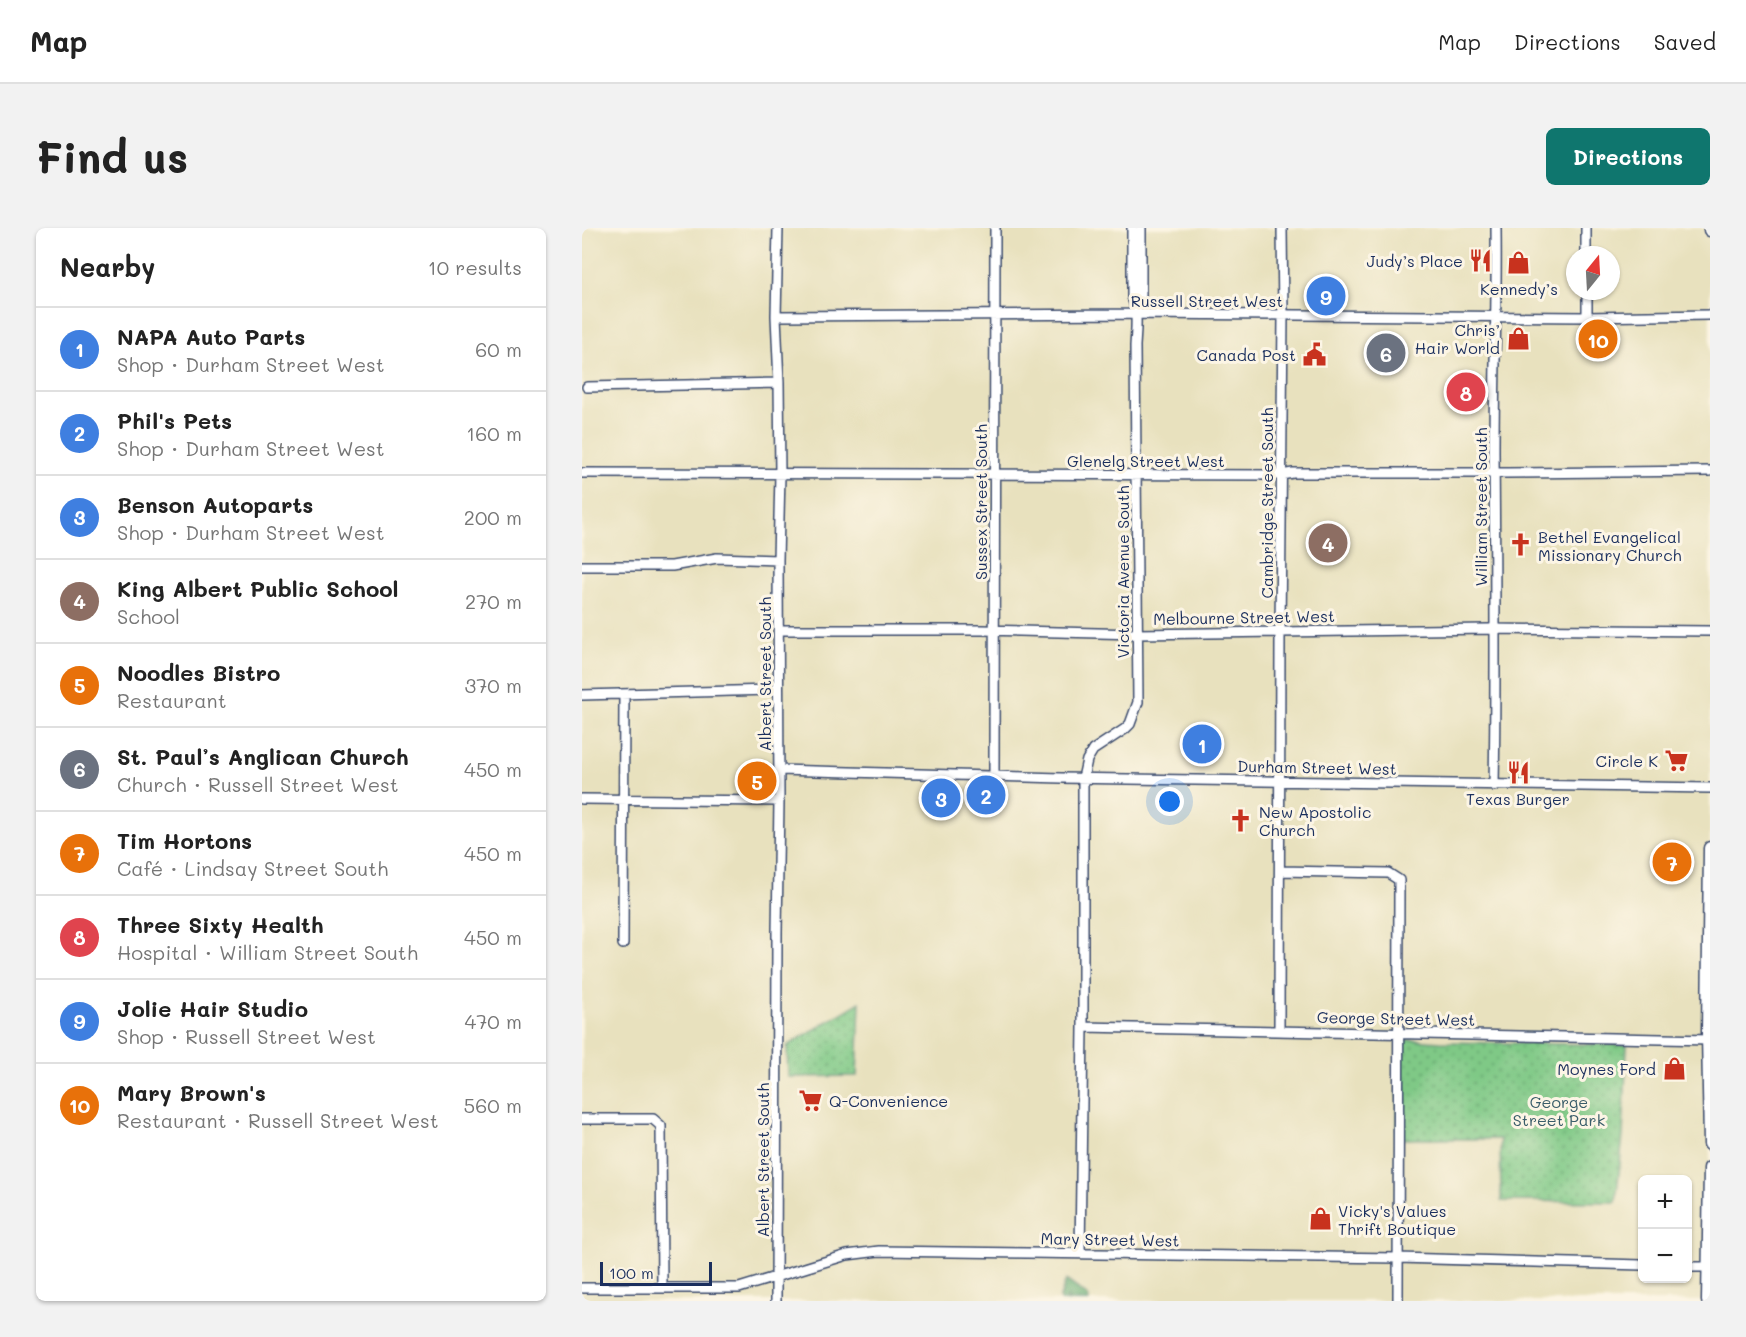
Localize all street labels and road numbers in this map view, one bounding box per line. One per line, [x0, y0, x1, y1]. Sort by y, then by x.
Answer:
street label: Russell Street West [1131, 290, 1283, 311]
street label: Cambridge Street South [1256, 407, 1277, 599]
street label: Sussex Street South [970, 424, 991, 580]
street label: William Street South [1470, 427, 1491, 587]
street label: Glenelg Street West [1067, 450, 1225, 471]
street label: Victoria Avenue South [1112, 486, 1133, 658]
street label: Albert Street South [754, 597, 775, 751]
street label: Melbourne Street West [1153, 605, 1335, 629]
street label: Durham Street West [1237, 755, 1397, 779]
street label: George Street West [1317, 1006, 1475, 1030]
street label: Albert Street South [752, 1083, 773, 1237]
street label: Mary Street West [1040, 1227, 1180, 1251]

